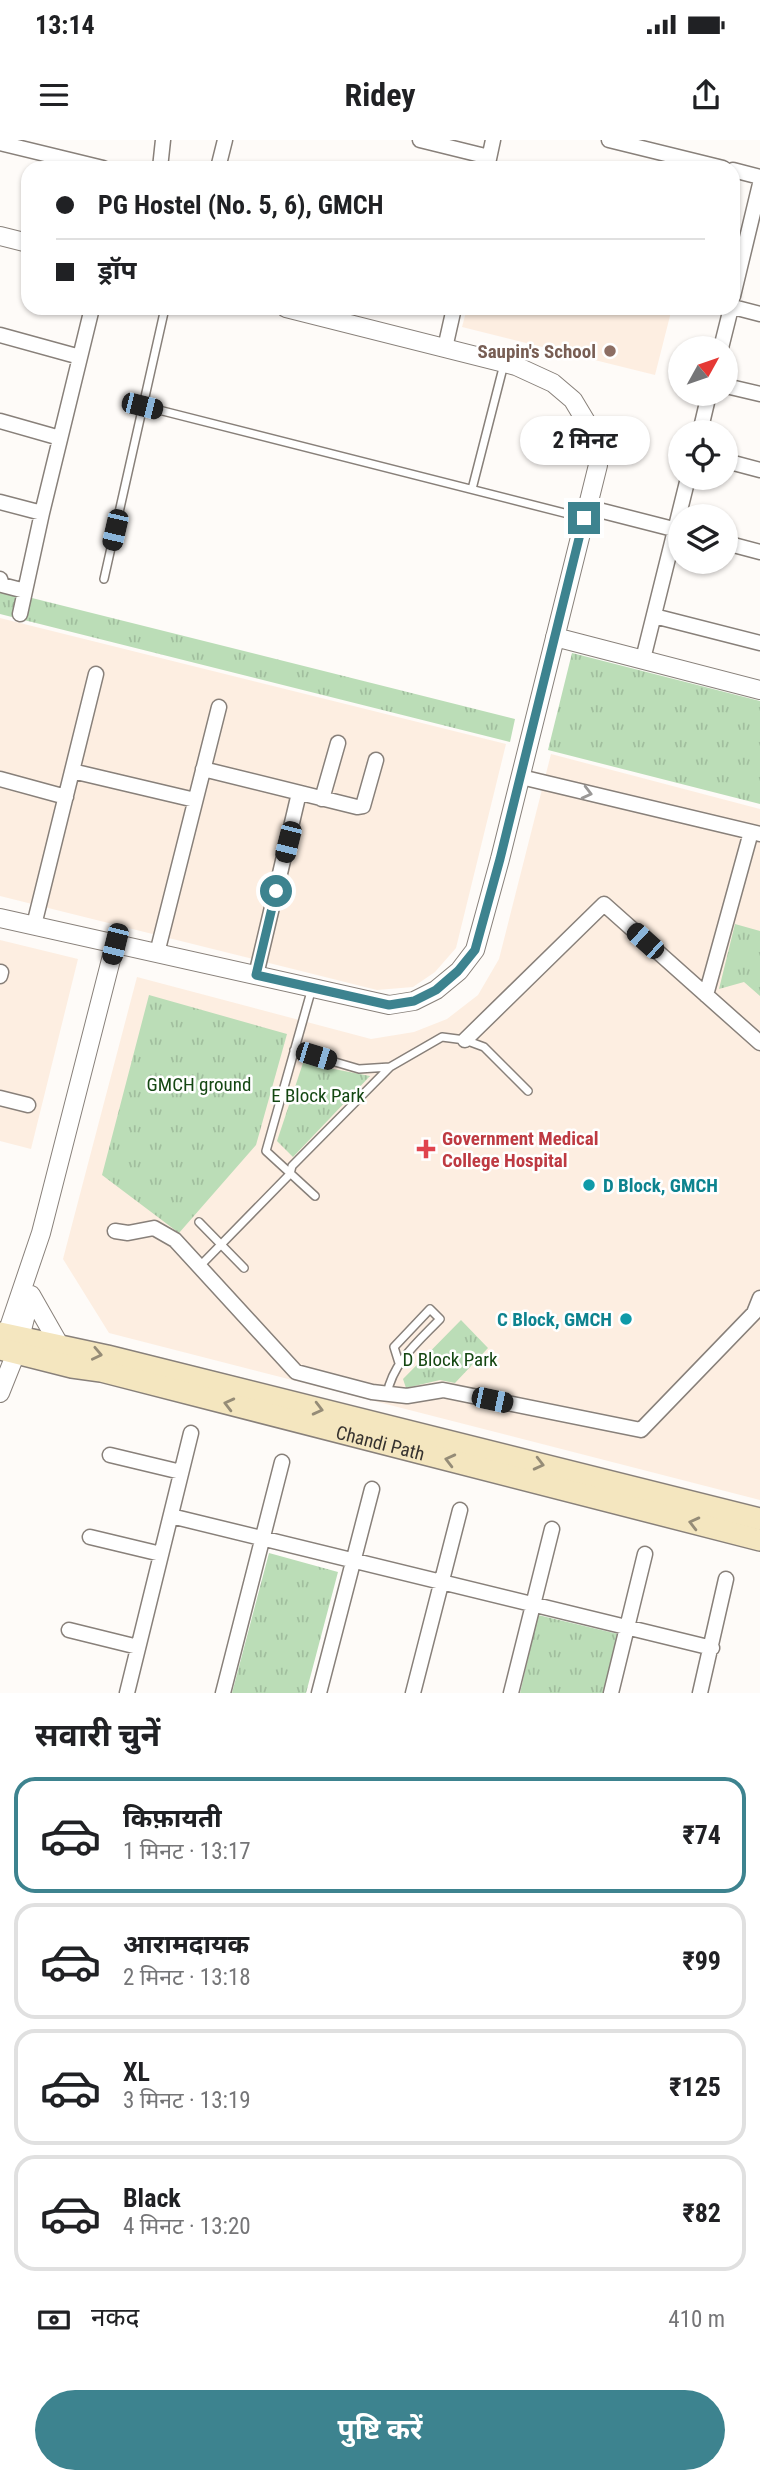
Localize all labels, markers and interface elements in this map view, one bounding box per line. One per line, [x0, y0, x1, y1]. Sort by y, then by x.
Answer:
text: 13:14 [35, 10, 95, 40]
icon: menu [35, 76, 73, 114]
text: Ridey [345, 76, 415, 114]
icon: share [687, 76, 725, 114]
text: PG Hostel (No. 5, 6), GMCH [98, 190, 384, 220]
text: ड्रॉप [98, 255, 136, 285]
north arrow [668, 336, 738, 406]
map controls [668, 336, 738, 574]
place label: Saupin's School [477, 340, 596, 363]
marker: Saupin's School [602, 343, 618, 359]
car [120, 391, 165, 421]
callout: 2 मिनट [519, 416, 649, 466]
button: locate [668, 420, 738, 490]
text: 2 मिनट [552, 427, 618, 454]
route end [568, 502, 600, 534]
button: layers [668, 504, 738, 574]
car [101, 507, 130, 553]
one-way arrow [581, 785, 593, 799]
car [273, 819, 304, 865]
route start [260, 875, 292, 907]
car [623, 919, 668, 963]
car [100, 921, 131, 967]
car [293, 1040, 340, 1072]
park label: GMCH ground [147, 1073, 251, 1096]
park label: E Block Park [271, 1084, 365, 1107]
place label: Government Medical College Hospital [442, 1127, 599, 1172]
marker: Government Medical College Hospital [416, 1139, 436, 1159]
place label: D Block, GMCH [603, 1174, 718, 1197]
marker: D Block, GMCH [581, 1177, 597, 1193]
place label: C Block, GMCH [497, 1308, 612, 1331]
marker: C Block, GMCH [618, 1311, 634, 1327]
one-way arrow [91, 1346, 103, 1361]
park label: D Block Park [402, 1348, 498, 1371]
car [470, 1385, 515, 1415]
one-way arrow [223, 1398, 235, 1412]
one-way arrow [312, 1401, 324, 1415]
street label: Chandi Path [333, 1421, 427, 1466]
one-way arrow [444, 1454, 456, 1468]
one-way arrow [532, 1456, 544, 1470]
one-way arrow [688, 1517, 700, 1531]
text: सवारी चुनें [35, 1716, 160, 1754]
text: किफ़ायती [123, 1803, 222, 1833]
icon: car [39, 1804, 102, 1867]
text: ₹74 [682, 1820, 721, 1850]
text: 1 मिनट · 13:17 [123, 1838, 251, 1865]
text: आरामदायक [123, 1929, 249, 1959]
icon: car [39, 1930, 102, 1993]
text: ₹99 [682, 1946, 721, 1976]
text: 2 मिनट · 13:18 [123, 1964, 251, 1991]
icon: car [39, 2056, 102, 2119]
text: XL [123, 2057, 150, 2087]
text: ₹125 [669, 2072, 721, 2102]
text: 3 मिनट · 13:19 [123, 2087, 251, 2114]
icon: car [39, 2182, 102, 2245]
text: Black [123, 2183, 181, 2213]
text: ₹82 [682, 2198, 721, 2228]
text: 4 मिनट · 13:20 [123, 2213, 251, 2240]
icon: cash [35, 2301, 73, 2339]
text: नकद [91, 2302, 139, 2332]
text: 410 m [668, 2306, 725, 2333]
button: पुष्टि करें [35, 2390, 725, 2470]

